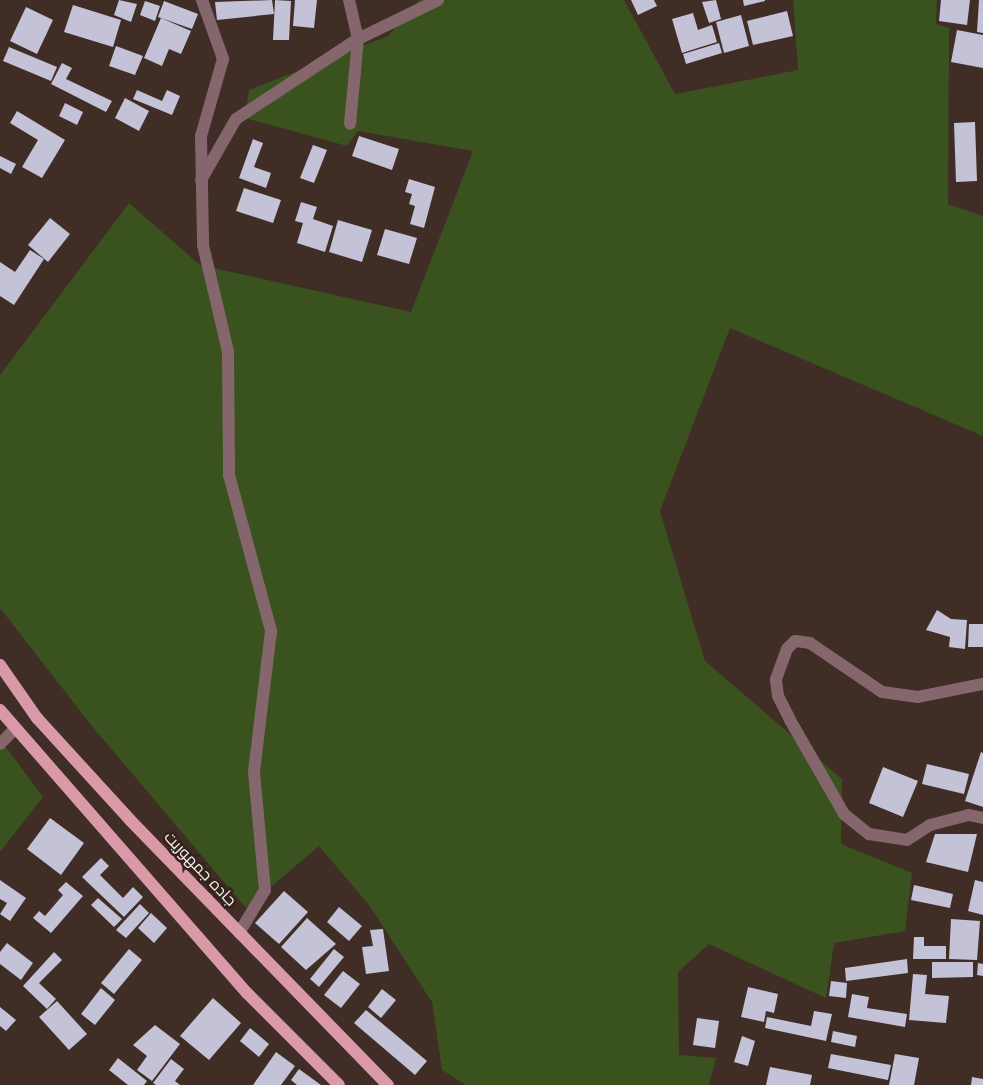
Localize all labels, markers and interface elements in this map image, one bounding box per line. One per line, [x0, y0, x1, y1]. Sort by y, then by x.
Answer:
street label: جاده جمهوریت [160, 828, 240, 910]

